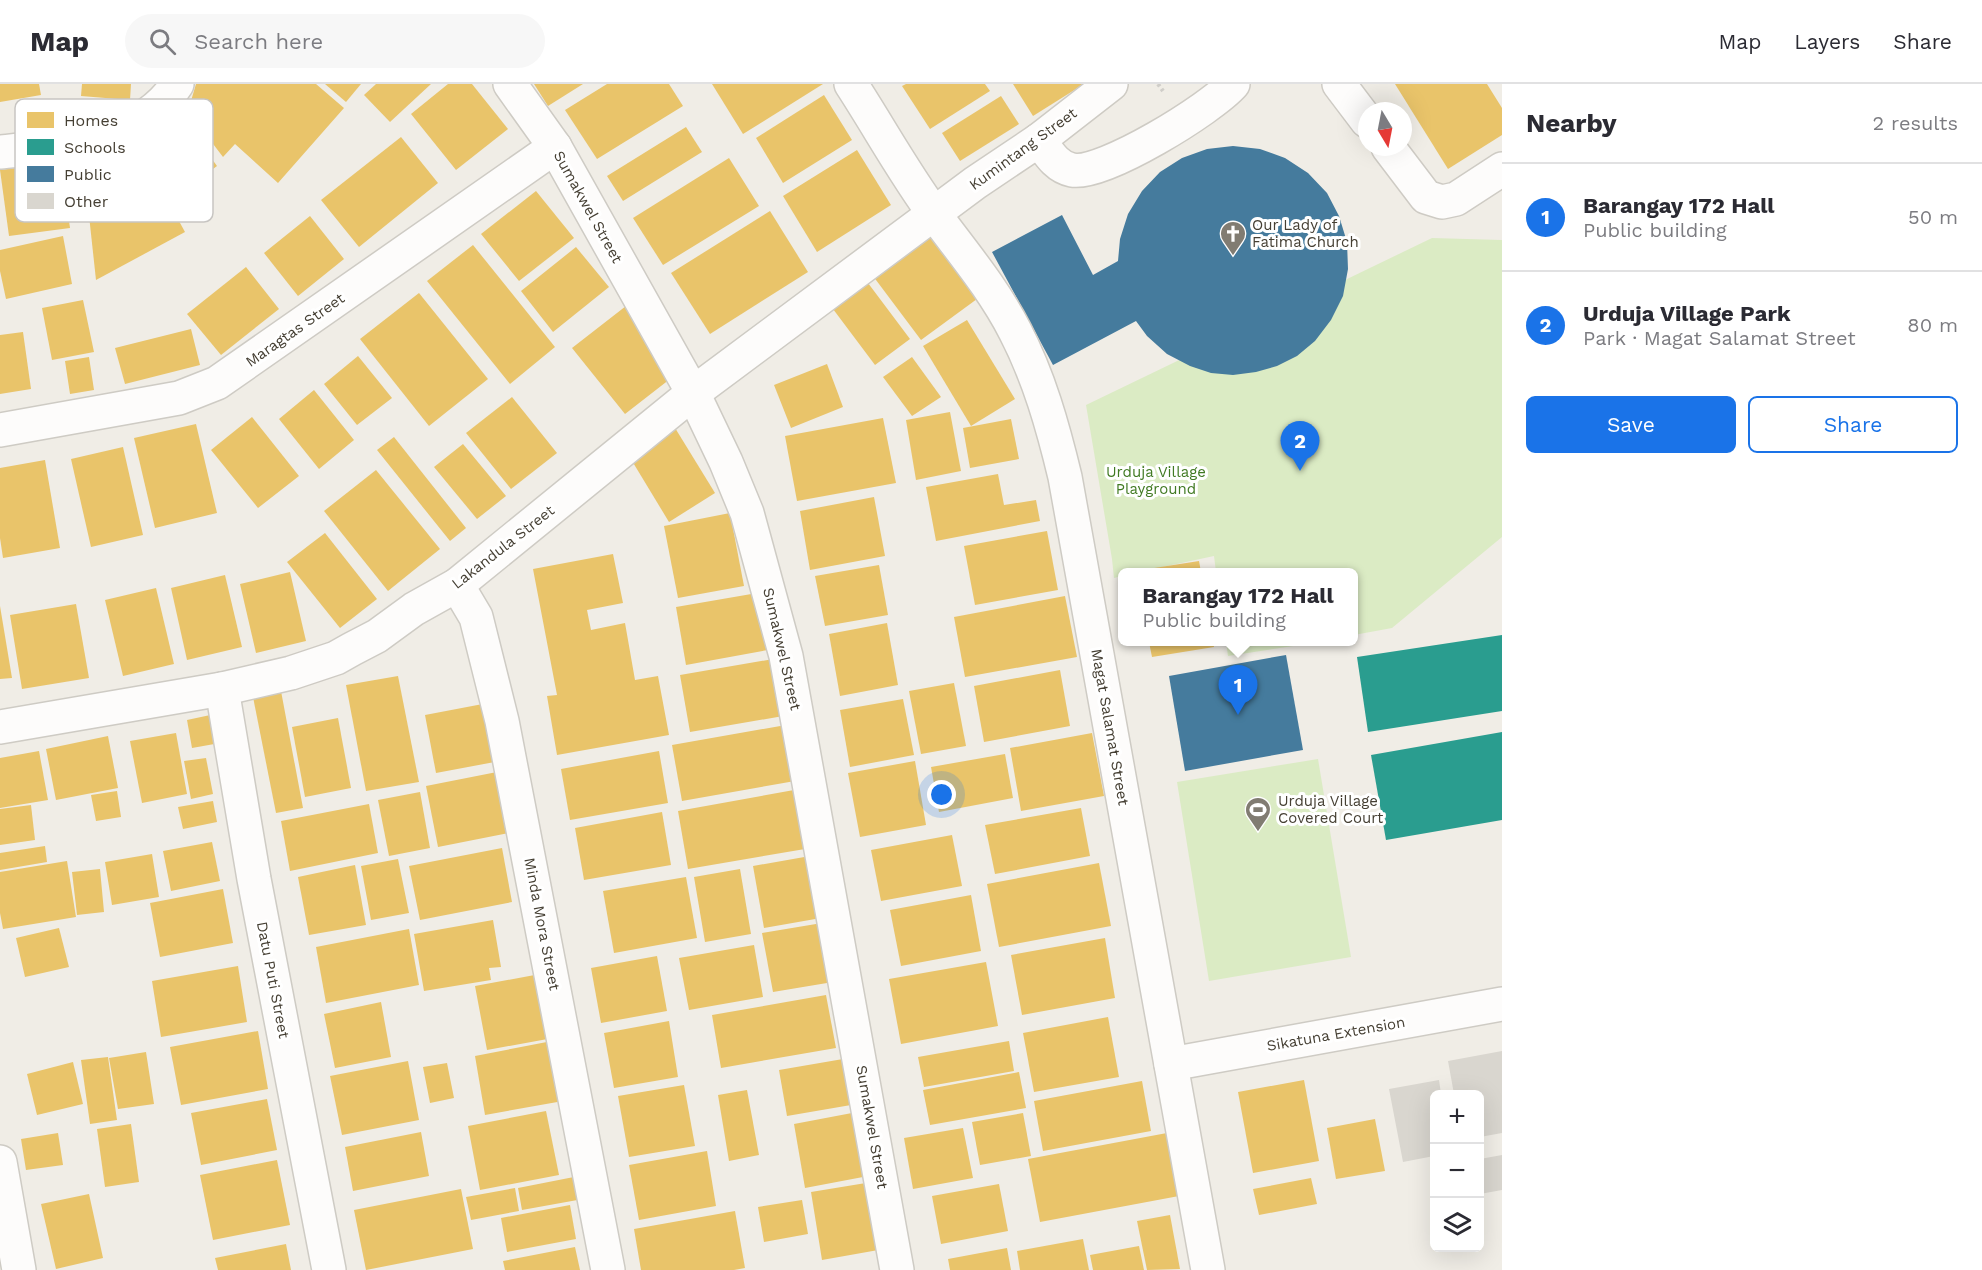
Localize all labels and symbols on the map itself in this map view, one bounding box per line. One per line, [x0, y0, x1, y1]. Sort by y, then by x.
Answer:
legend [15, 99, 213, 222]
north arrow [1358, 102, 1412, 156]
street label: Kumintang Street [966, 104, 1081, 194]
text: Homes [64, 111, 118, 130]
text: Schools [64, 138, 126, 157]
street label: Sumakwel Street [550, 148, 627, 267]
text: Public [64, 165, 112, 184]
text: Other [64, 192, 109, 211]
place label: Our Lady of Fatima Church [1252, 216, 1359, 251]
church icon: Our Lady of Fatima Church [1218, 219, 1248, 257]
street label: Maragtas Street [242, 289, 348, 371]
pin: 2 [1280, 422, 1320, 471]
park label: Urduja Village Playground [1106, 463, 1206, 498]
street label: Lakandula Street [448, 501, 558, 593]
street label: Sumakwel Street [759, 586, 805, 713]
street label: Magat Salamat Street [1087, 647, 1133, 807]
pin: 1 [1218, 666, 1258, 715]
your location [927, 780, 956, 809]
place label: Urduja Village Covered Court [1278, 792, 1384, 827]
sports icon: Urduja Village Covered Court [1243, 795, 1273, 833]
street label: Minda Mora Street [520, 856, 564, 993]
street label: Datu Puti Street [253, 920, 293, 1041]
street label: Sikatuna Extension [1265, 1013, 1407, 1055]
street label: Sumakwel Street [852, 1064, 892, 1191]

